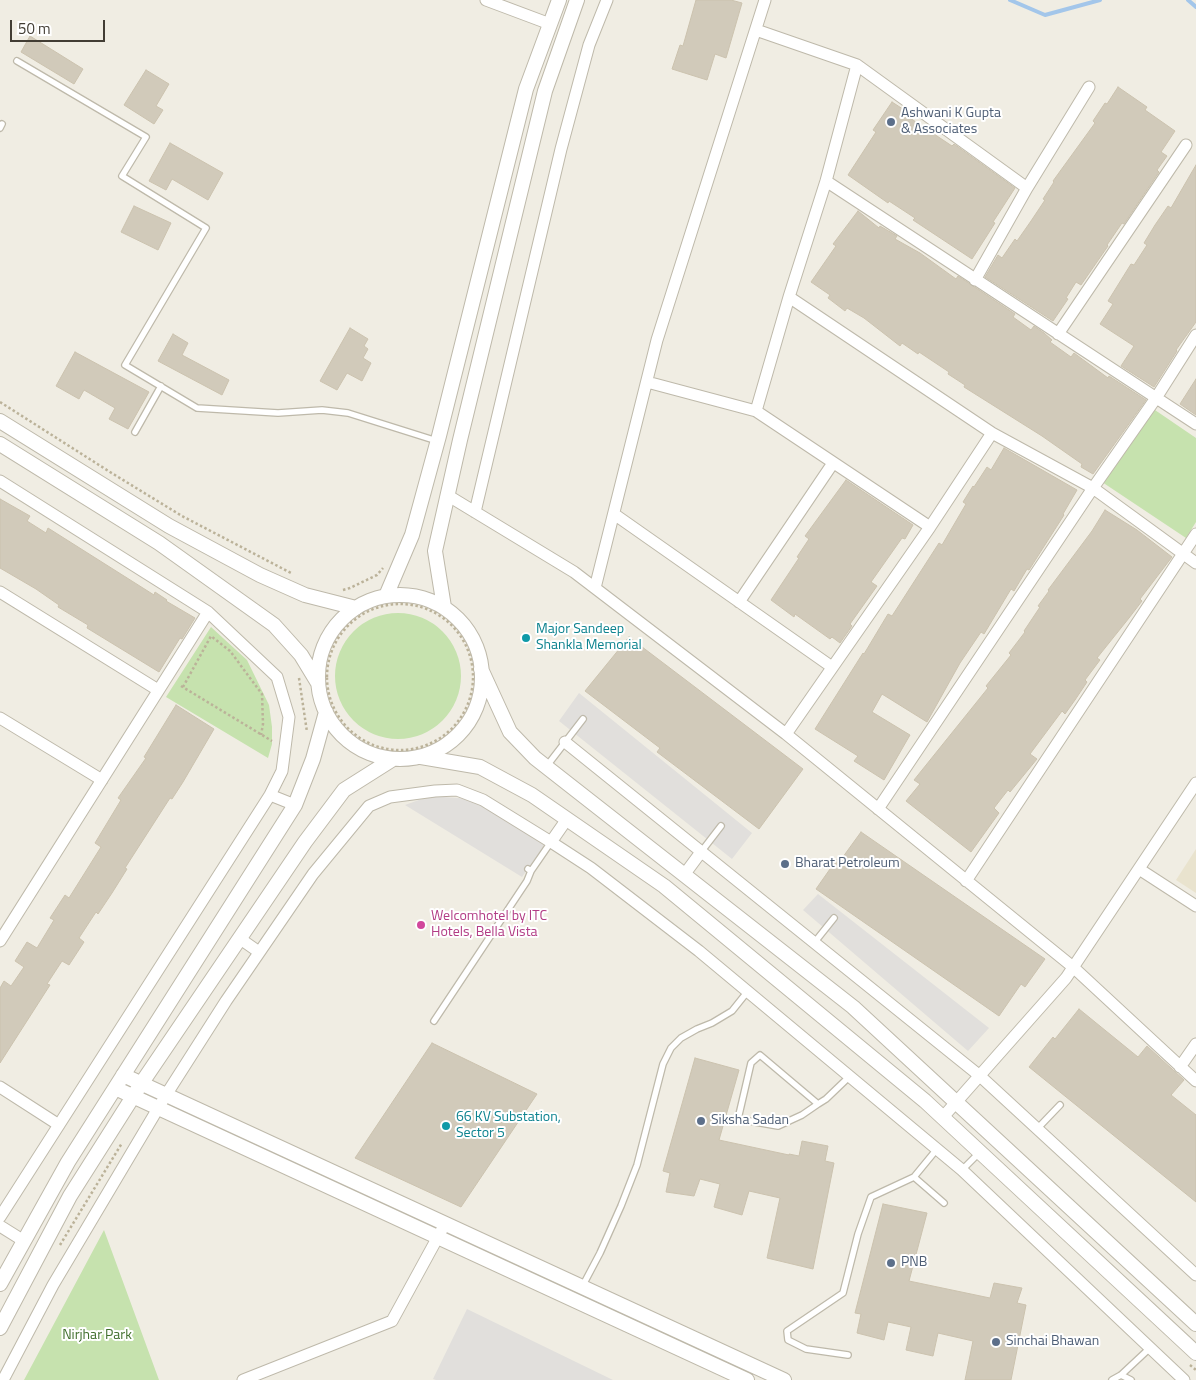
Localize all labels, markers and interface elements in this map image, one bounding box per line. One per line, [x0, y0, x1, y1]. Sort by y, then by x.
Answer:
scale bar [12, 10, 108, 42]
text: 50 m [18, 17, 51, 40]
place label: Ashwani K Gupta & Associates [901, 106, 1001, 138]
marker: Ashwani K Gupta & Associates [885, 116, 897, 128]
place label: Major Sandeep Shankla Memorial [536, 622, 642, 654]
marker: Major Sandeep Shankla Memorial [520, 632, 532, 644]
place label: Bharat Petroleum [795, 856, 900, 872]
marker: Bharat Petroleum [779, 858, 791, 870]
place label: Welcomhotel by ITC Hotels, Bella Vista [431, 909, 547, 942]
marker: Welcomhotel by ITC Hotels, Bella Vista [415, 919, 427, 931]
place label: 66 KV Substation, Sector 5 [456, 1110, 561, 1142]
place label: Siksha Sadan [711, 1113, 789, 1129]
marker: Siksha Sadan [695, 1115, 707, 1127]
marker: 66 KV Substation, Sector 5 [440, 1120, 452, 1132]
place label: PNB [901, 1255, 927, 1271]
marker: PNB [885, 1257, 897, 1269]
park label: Nirjhar Park [62, 1328, 132, 1344]
place label: Sinchai Bhawan [1006, 1334, 1099, 1350]
marker: Sinchai Bhawan [990, 1336, 1002, 1348]

